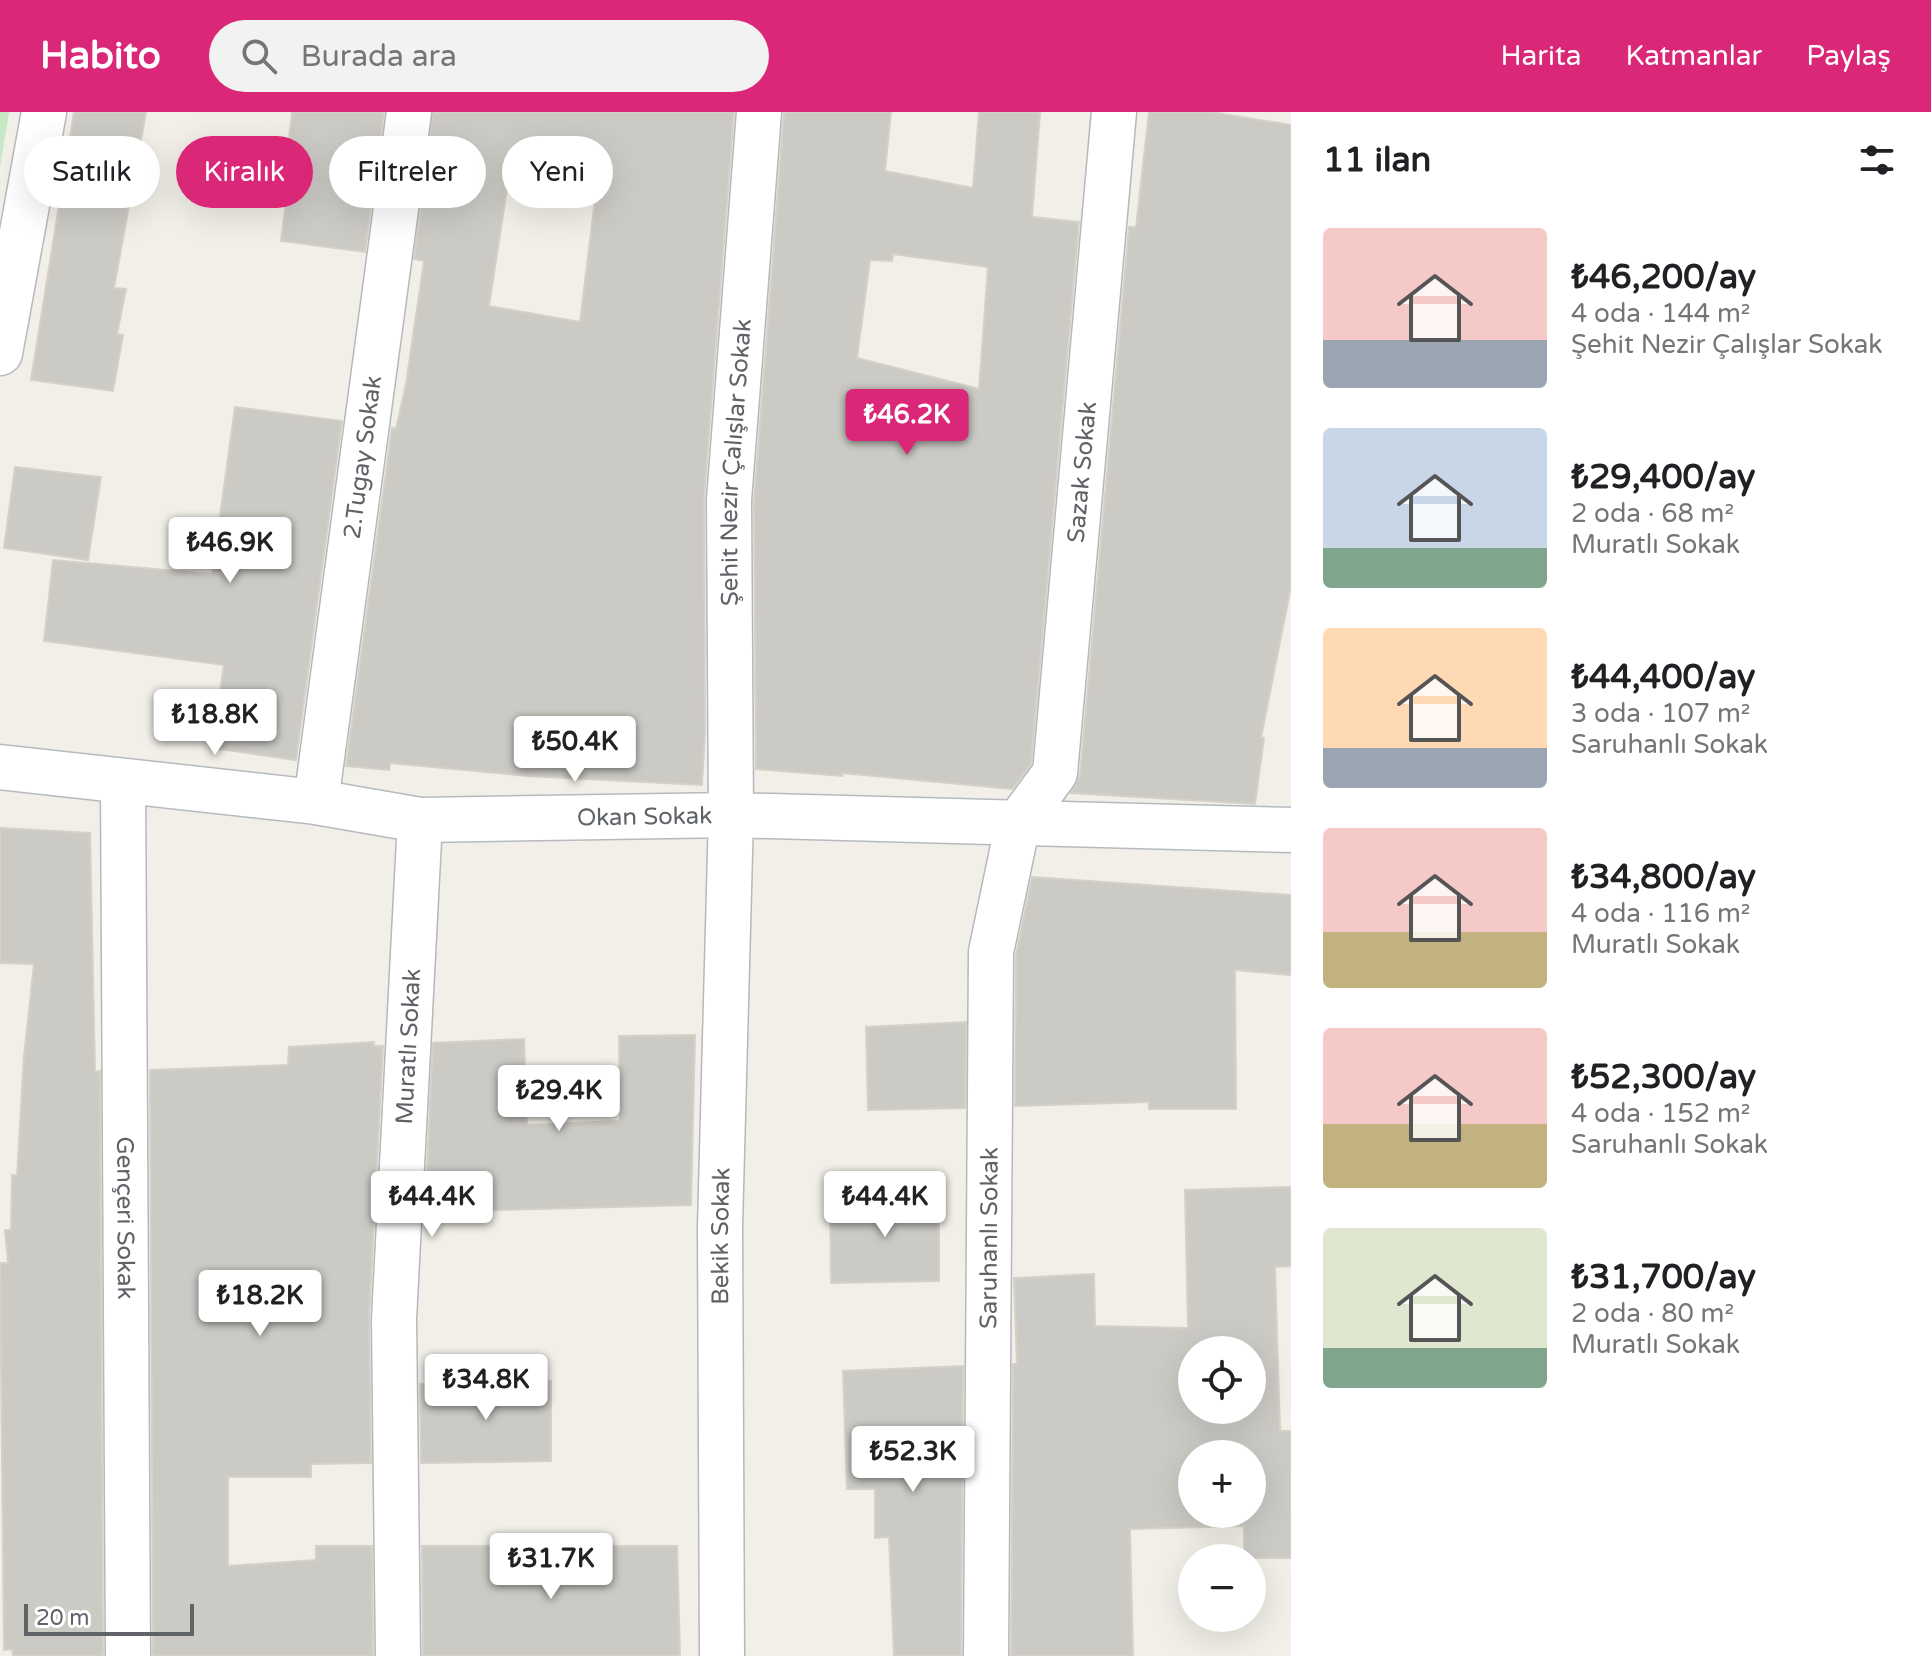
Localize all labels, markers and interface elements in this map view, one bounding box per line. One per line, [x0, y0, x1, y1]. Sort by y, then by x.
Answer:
search box [209, 20, 769, 92]
text: Habito [40, 33, 161, 79]
icon: search [237, 34, 281, 78]
text: Burada ara [301, 38, 457, 75]
text: Harita [1500, 39, 1581, 73]
text: Katmanlar [1625, 39, 1762, 73]
text: Paylaş [1806, 39, 1891, 73]
chip: Satılık [24, 136, 160, 208]
chip: Kiralık [176, 136, 313, 208]
chip: Filtreler [329, 136, 486, 208]
chip: Yeni [502, 136, 613, 208]
icon: filters [1855, 138, 1899, 182]
text: 11 ilan [1323, 140, 1431, 181]
text: ₺46,200/ay [1571, 257, 1756, 298]
icon: home [1387, 260, 1483, 356]
text: 4 oda · 144 m² [1571, 298, 1750, 329]
street label: Şehit Nezir Çalışlar Sokak [714, 318, 757, 606]
text: Şehit Nezir Çalışlar Sokak [1571, 329, 1883, 360]
street label: 2.Tugay Sokak [337, 374, 388, 540]
pin: ₺46.2K [842, 389, 972, 457]
text: ₺46.2K [864, 399, 950, 430]
street label: Sazak Sokak [1061, 400, 1103, 544]
text: ₺29,400/ay [1571, 457, 1755, 498]
icon: home [1387, 460, 1483, 556]
text: 2 oda · 68 m² [1571, 498, 1734, 529]
pin: ₺46.9K [165, 517, 295, 585]
text: ₺46.9K [187, 527, 273, 558]
text: Muratlı Sokak [1571, 529, 1740, 560]
text: ₺44,400/ay [1571, 657, 1755, 698]
icon: home [1387, 660, 1483, 756]
pin: ₺18.8K [150, 689, 280, 757]
text: 3 oda · 107 m² [1571, 698, 1750, 729]
text: ₺18.8K [172, 699, 258, 730]
pin: ₺50.4K [510, 716, 640, 784]
text: ₺50.4K [532, 726, 618, 757]
text: Saruhanlı Sokak [1571, 729, 1768, 760]
street label: Okan Sokak [577, 801, 712, 832]
text: ₺34,800/ay [1571, 857, 1756, 898]
icon: home [1387, 860, 1483, 956]
text: 4 oda · 116 m² [1571, 898, 1750, 929]
text: Muratlı Sokak [1571, 929, 1740, 960]
street label: Muratlı Sokak [390, 968, 427, 1125]
text: ₺52,300/ay [1571, 1057, 1756, 1098]
icon: home [1387, 1060, 1483, 1156]
pin: ₺29.4K [494, 1065, 624, 1133]
text: ₺29.4K [516, 1075, 602, 1106]
text: 4 oda · 152 m² [1571, 1098, 1750, 1129]
text: Saruhanlı Sokak [1571, 1129, 1768, 1160]
street label: Gençeri Sokak [111, 1136, 140, 1300]
street label: Saruhanlı Sokak [974, 1147, 1004, 1329]
street label: Bekik Sokak [705, 1167, 736, 1305]
pin: ₺44.4K [367, 1171, 497, 1239]
pin: ₺44.4K [820, 1171, 950, 1239]
text: ₺44.4K [389, 1181, 475, 1212]
text: ₺44.4K [842, 1181, 928, 1212]
text: ₺31,700/ay [1571, 1257, 1756, 1298]
icon: home [1387, 1260, 1483, 1356]
pin: ₺18.2K [195, 1270, 325, 1338]
text: ₺18.2K [217, 1280, 303, 1311]
text: 2 oda · 80 m² [1571, 1298, 1734, 1329]
text: Muratlı Sokak [1571, 1329, 1740, 1360]
map controls [1178, 1336, 1266, 1632]
button: locate [1178, 1336, 1266, 1424]
pin: ₺34.8K [421, 1354, 551, 1422]
text: ₺34.8K [443, 1364, 529, 1395]
pin: ₺52.3K [848, 1426, 978, 1494]
text: ₺52.3K [870, 1436, 956, 1467]
button: + [1178, 1440, 1266, 1528]
pin: ₺31.7K [486, 1533, 616, 1601]
text: ₺31.7K [508, 1543, 594, 1574]
button: − [1178, 1544, 1266, 1632]
scale bar [24, 1600, 194, 1636]
text: 20 m [36, 1605, 90, 1631]

